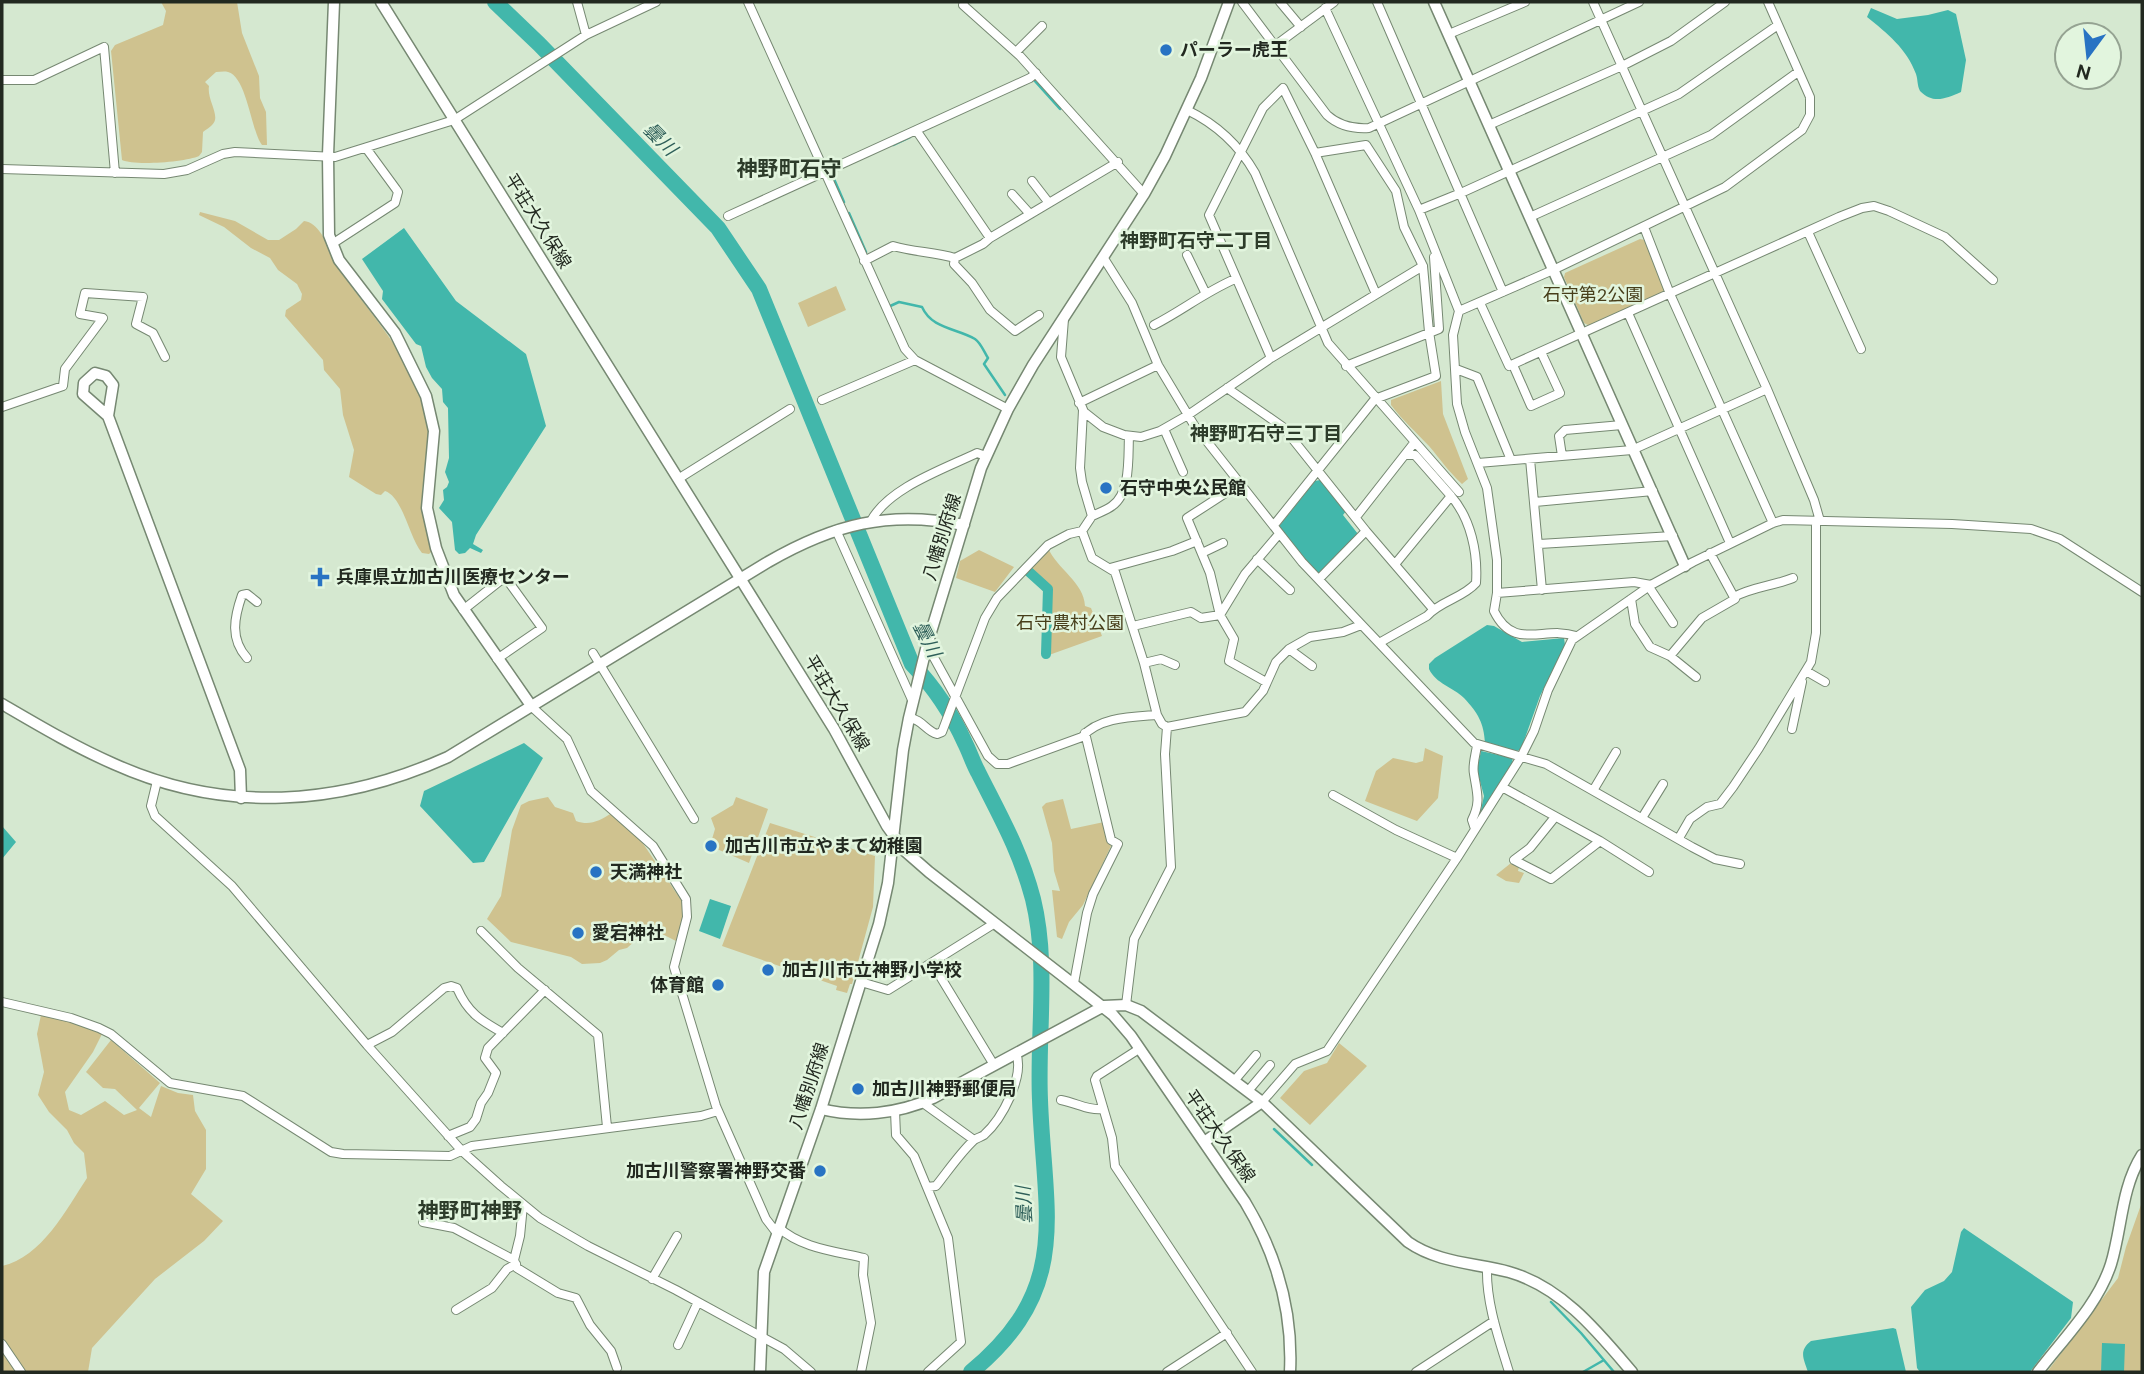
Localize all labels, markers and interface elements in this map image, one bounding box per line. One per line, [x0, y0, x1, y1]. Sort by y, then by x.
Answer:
north arrow [2053, 21, 2123, 91]
place label: パーラー虎王 [1180, 38, 1288, 62]
marker: パーラー虎王 [1158, 42, 1174, 58]
text: N [2074, 58, 2094, 86]
water label: 曇川 [638, 117, 684, 163]
district label: 神野町石守 [737, 155, 842, 183]
street label: 平荘大久保線 [499, 169, 577, 273]
district label: 神野町石守二丁目 [1120, 228, 1272, 253]
park label: 石守第2公園 [1543, 283, 1643, 307]
district label: 神野町石守三丁目 [1190, 421, 1342, 446]
place label: 石守中央公民館 [1120, 476, 1246, 500]
marker: 石守中央公民館 [1098, 480, 1114, 496]
street label: 八幡別府線 [917, 490, 967, 584]
place label: 兵庫県立加古川医療センター [336, 565, 570, 589]
marker: 兵庫県立加古川医療センター [310, 567, 330, 587]
park label: 石守農村公園 [1016, 611, 1124, 635]
water label: 曇川 [907, 616, 948, 663]
street label: 平荘大久保線 [799, 651, 875, 755]
place label: 加古川市立やまて幼稚園 [725, 834, 923, 858]
marker: 加古川市立やまて幼稚園 [703, 838, 719, 854]
place label: 天満神社 [610, 860, 682, 884]
marker: 天満神社 [588, 864, 604, 880]
place label: 愛宕神社 [592, 921, 664, 945]
marker: 愛宕神社 [570, 925, 586, 941]
place label: 加古川市立神野小学校 [782, 958, 962, 982]
marker: 加古川市立神野小学校 [760, 962, 776, 978]
place label: 体育館 [650, 973, 704, 997]
marker: 体育館 [710, 977, 726, 993]
street label: 八幡別府線 [784, 1039, 834, 1133]
place label: 加古川神野郵便局 [872, 1077, 1016, 1101]
marker: 加古川神野郵便局 [850, 1081, 866, 1097]
street label: 平荘大久保線 [1179, 1085, 1261, 1187]
place label: 加古川警察署神野交番 [626, 1159, 806, 1183]
marker: 加古川警察署神野交番 [812, 1163, 828, 1179]
water label: 曇川 [1010, 1183, 1037, 1225]
district label: 神野町神野 [418, 1197, 523, 1225]

